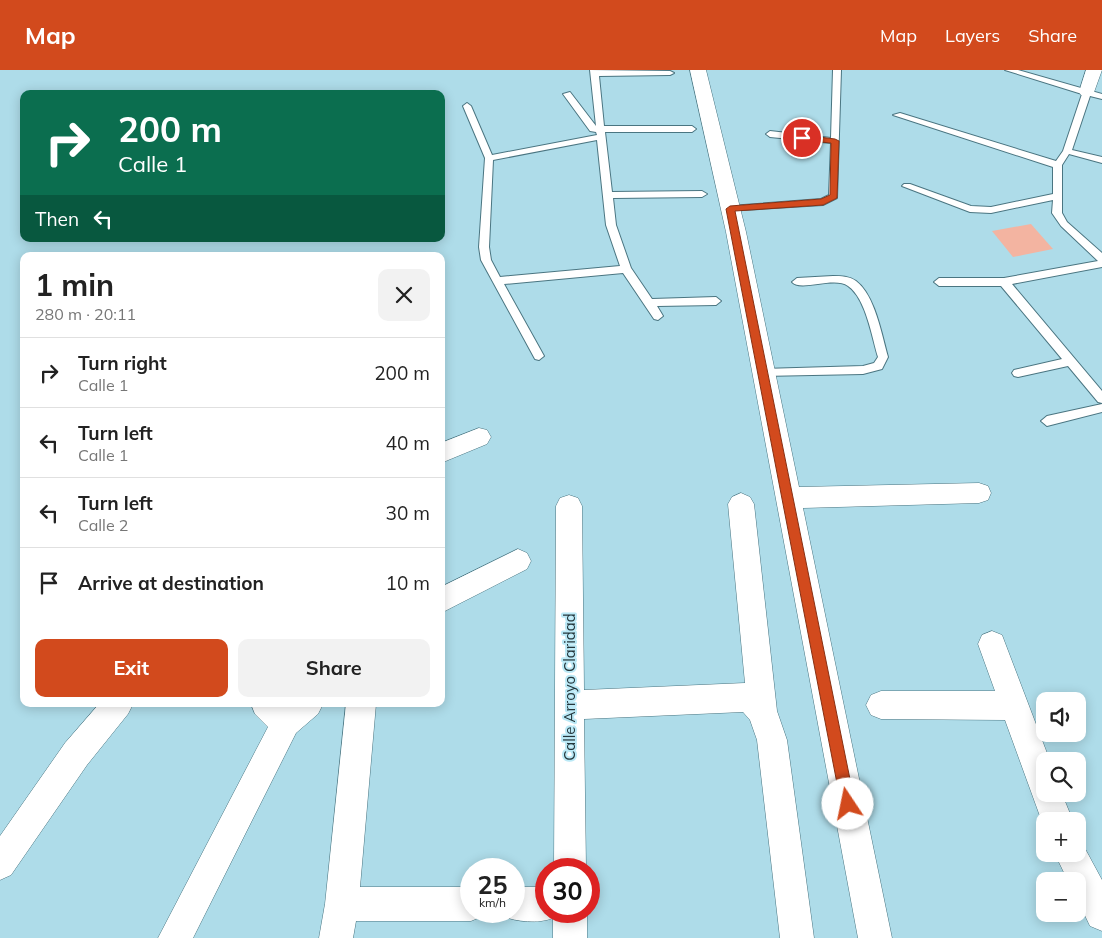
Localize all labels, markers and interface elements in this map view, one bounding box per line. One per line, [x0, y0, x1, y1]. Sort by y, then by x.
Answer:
text: Map [25, 20, 76, 50]
text: Map [880, 24, 917, 47]
text: Layers [945, 24, 1000, 47]
text: Share [1028, 24, 1077, 47]
text: 200 m [118, 107, 222, 151]
icon: right [35, 110, 100, 175]
pin [781, 117, 823, 159]
icon: arrive [788, 124, 816, 152]
text: Calle 1 [118, 150, 187, 178]
icon: left [89, 205, 117, 233]
text: Then [35, 207, 79, 231]
text: 1 min [35, 266, 114, 304]
button: close [378, 269, 430, 321]
text: 280 m · 20:11 [35, 304, 136, 324]
text: Turn right [78, 351, 167, 375]
icon: right [35, 359, 63, 387]
text: 200 m [374, 361, 430, 385]
text: Calle 1 [78, 375, 128, 395]
text: Turn left [78, 421, 153, 445]
icon: left [35, 429, 63, 457]
text: 40 m [386, 431, 430, 455]
text: Calle 1 [78, 445, 128, 465]
text: Turn left [78, 491, 153, 515]
icon: left [35, 499, 63, 527]
text: 30 m [386, 501, 430, 525]
text: Calle 2 [78, 515, 128, 535]
icon: arrive [35, 569, 63, 597]
text: Arrive at destination [78, 571, 264, 595]
text: 10 m [386, 571, 430, 595]
street label: Calle Arroyo Claridad [560, 613, 579, 761]
button: Exit [35, 639, 228, 697]
button: Share [238, 639, 430, 697]
map controls [1036, 692, 1086, 922]
button: sound [1036, 692, 1086, 742]
button: search [1036, 752, 1086, 802]
position arrow [821, 777, 873, 829]
button: + [1036, 812, 1086, 862]
speed limit sign: 30 [535, 858, 600, 923]
text: 25 [477, 869, 508, 900]
button: − [1036, 872, 1086, 922]
text: km/h [479, 895, 506, 910]

